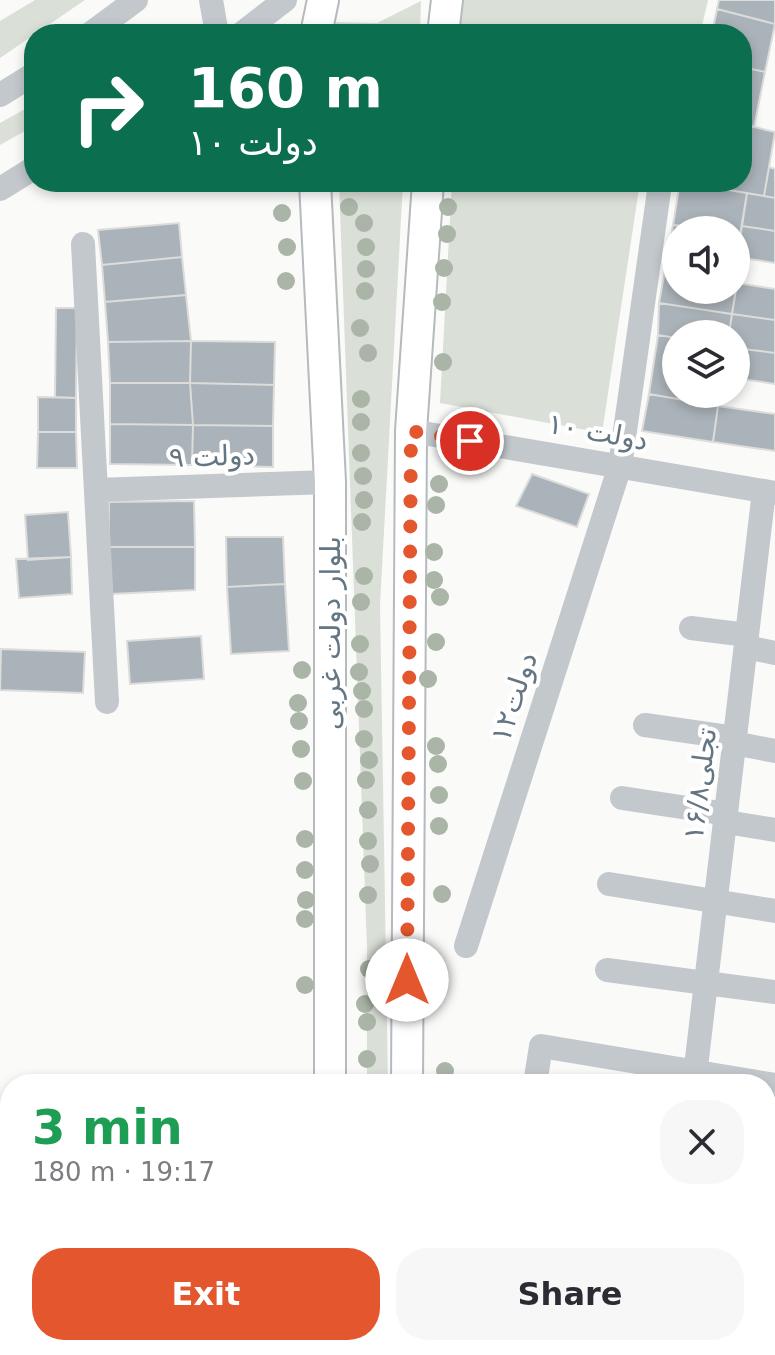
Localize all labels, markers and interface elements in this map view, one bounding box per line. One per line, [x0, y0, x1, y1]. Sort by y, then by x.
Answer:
text: 160 m [188, 55, 383, 120]
icon: right [56, 56, 160, 160]
text: ۱۰ دولت [188, 122, 318, 163]
map controls [662, 216, 750, 408]
button: sound [662, 216, 750, 304]
button: layers [662, 320, 750, 408]
pin [436, 407, 504, 475]
street label: ۱۰ دولت [545, 407, 651, 457]
icon: arrive [448, 419, 492, 463]
street label: ۹ دولت [168, 438, 256, 474]
street label: بلوار دولت غربی [314, 536, 347, 730]
street label: ۱۲دولت [484, 648, 544, 746]
street label: تجلی۱۶/۸ [677, 726, 723, 842]
position arrow [365, 938, 449, 1022]
text: 3 min [32, 1099, 183, 1155]
button: close [660, 1100, 744, 1184]
text: 180 m · 19:17 [32, 1157, 215, 1187]
button: Exit [32, 1248, 380, 1340]
button: Share [396, 1248, 744, 1340]

